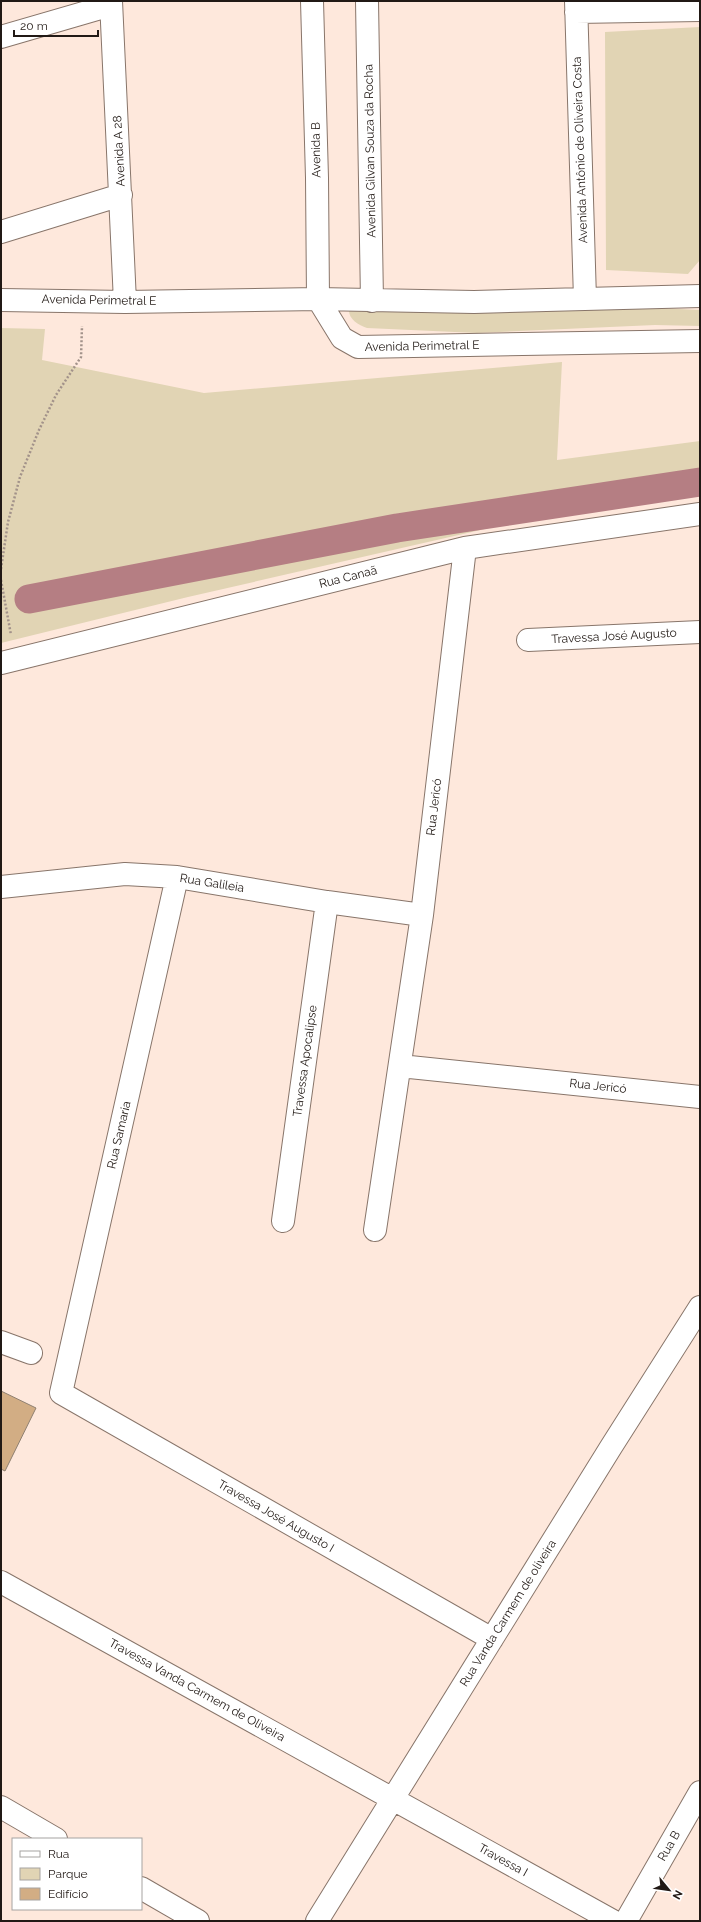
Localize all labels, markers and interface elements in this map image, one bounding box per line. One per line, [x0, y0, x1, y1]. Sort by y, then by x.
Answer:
scale bar [14, 12, 98, 38]
text: 20 m [20, 19, 48, 33]
street label: Avenida Antônio de Oliveira Costa [570, 56, 590, 244]
street label: Avenida Gilvan Souza da Rocha [361, 64, 379, 238]
street label: Avenida A 28 [110, 115, 128, 187]
street label: Avenida B [309, 122, 323, 178]
street label: Avenida Perimetral E [41, 292, 157, 308]
street label: Avenida Perimetral E [364, 338, 480, 354]
street label: Rua Canaã [318, 563, 378, 591]
street label: Travessa José Augusto [551, 626, 677, 646]
street label: Rua Jericó [424, 778, 444, 836]
street label: Rua Galileia [179, 871, 245, 895]
street label: Travessa Apocalipse [290, 1004, 320, 1118]
street label: Rua Jericó [569, 1076, 627, 1096]
street label: Rua Samaria [104, 1100, 134, 1170]
street label: Travessa José Augusto I [215, 1477, 337, 1555]
street label: Rua Vanda Carmem de oliveira [457, 1537, 559, 1689]
street label: Travessa Vanda Carmem de Oliveira [107, 1636, 287, 1744]
street label: Rua B [655, 1828, 683, 1864]
legend [12, 1838, 142, 1910]
street label: Travessa I [476, 1841, 530, 1879]
text: Rua [48, 1847, 69, 1861]
text: Parque [48, 1867, 88, 1881]
north arrow [649, 1870, 689, 1910]
text: Edifício [48, 1887, 88, 1901]
text: N [670, 1888, 685, 1901]

